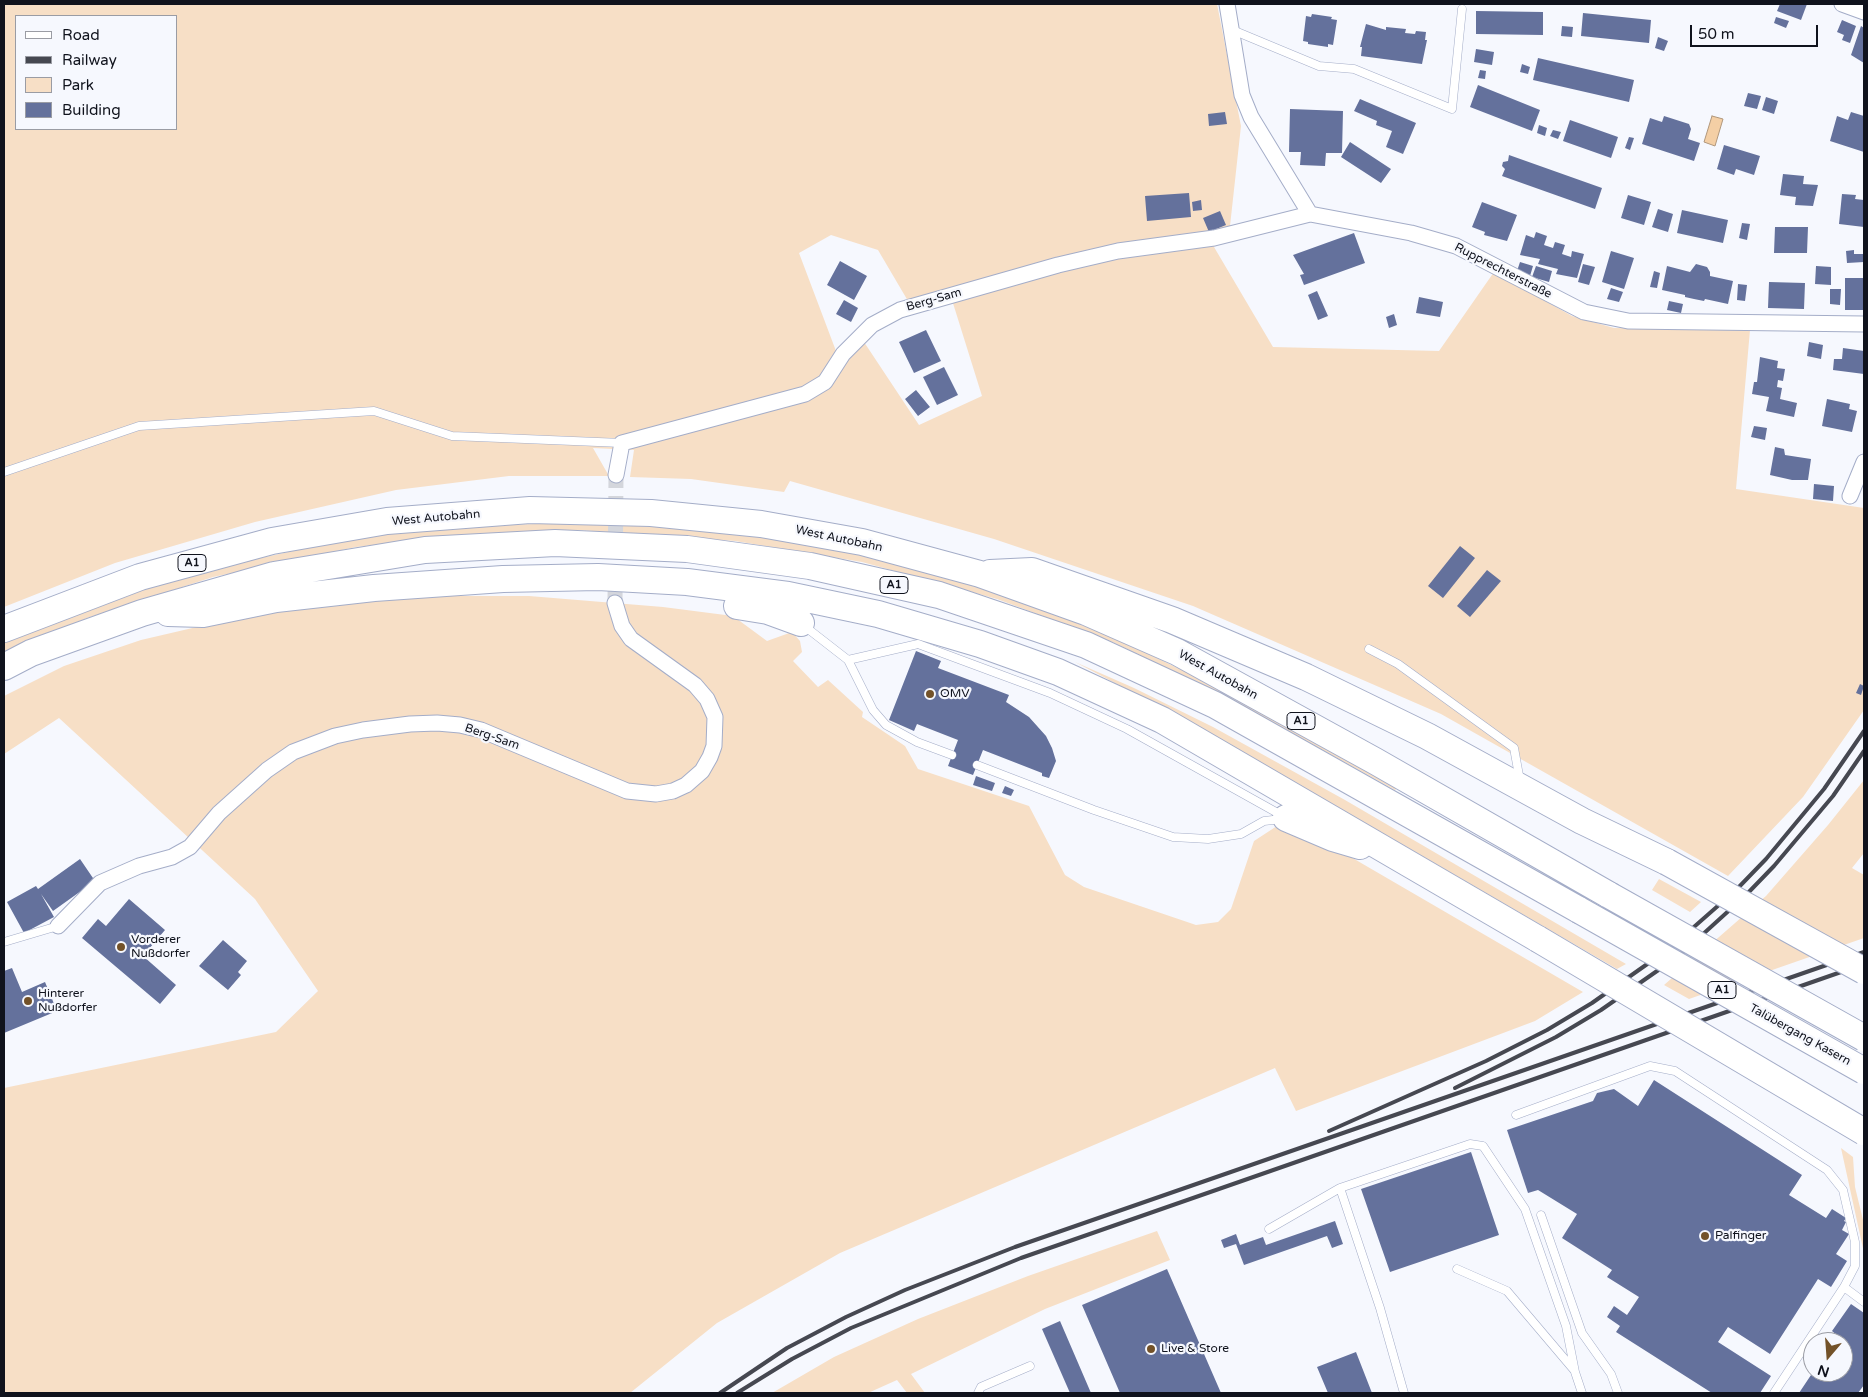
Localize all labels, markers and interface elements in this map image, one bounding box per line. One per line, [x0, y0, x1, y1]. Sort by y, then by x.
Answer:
legend [15, 15, 178, 130]
scale bar [1693, 15, 1820, 47]
text: 50 m [1698, 25, 1735, 43]
text: Road [62, 26, 100, 44]
text: Railway [62, 51, 117, 69]
text: Park [62, 76, 94, 94]
text: Building [62, 101, 121, 119]
street label: Rupprechterstraße [1452, 240, 1554, 302]
street label: Berg-Sam [905, 285, 963, 315]
street label: West Autobahn [391, 507, 481, 529]
street label: West Autobahn [794, 523, 884, 555]
road number: A1 [178, 554, 206, 572]
road number: A1 [880, 576, 908, 594]
street label: West Autobahn [1176, 647, 1260, 703]
place label: OMV [940, 687, 970, 701]
marker: OMV [924, 688, 936, 700]
road number: A1 [1287, 712, 1315, 729]
street label: Berg-Sam [463, 721, 521, 753]
place label: Vorderer Nußdorfer [131, 933, 190, 961]
marker: Vorderer Nußdorfer [115, 941, 127, 953]
road number: A1 [1708, 982, 1736, 998]
place label: Hinterer Nußdorfer [38, 987, 97, 1015]
marker: Hinterer Nußdorfer [22, 995, 34, 1007]
street label: Talübergang Kasern [1747, 1001, 1853, 1069]
place label: Palfinger [1715, 1229, 1766, 1243]
marker: Palfinger [1699, 1230, 1711, 1242]
north arrow [1803, 1332, 1853, 1382]
place label: Live & Store [1161, 1342, 1229, 1356]
marker: Live & Store [1145, 1343, 1157, 1355]
text: N [1816, 1361, 1831, 1381]

